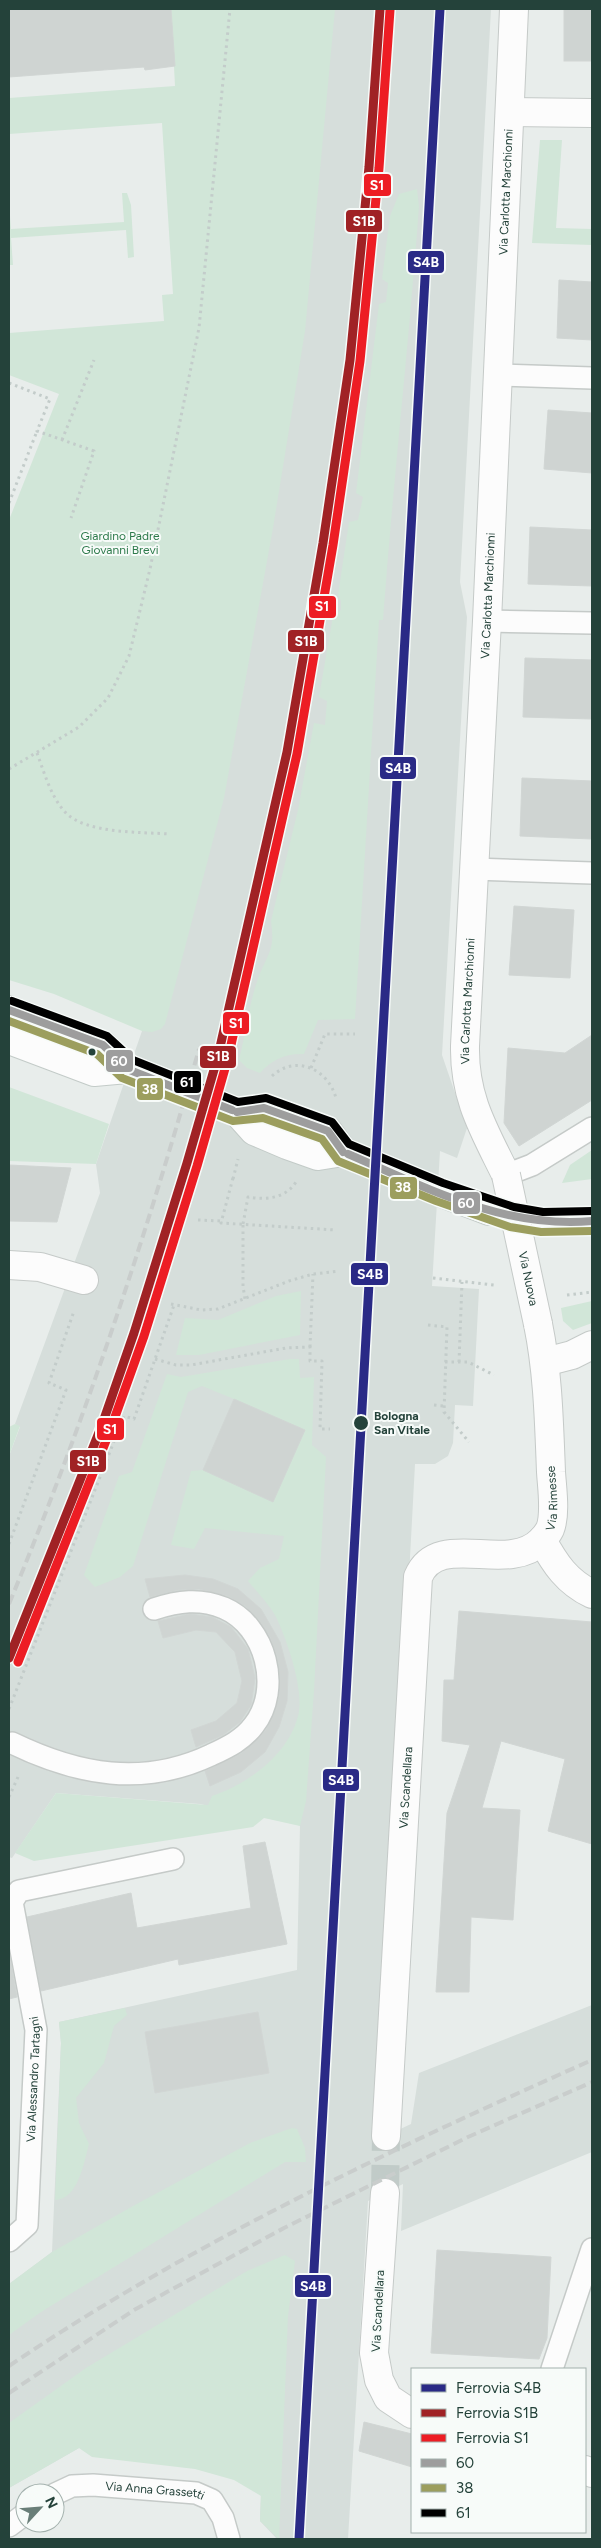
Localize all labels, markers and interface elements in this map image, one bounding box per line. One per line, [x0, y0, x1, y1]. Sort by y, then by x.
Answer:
street label: Via Carlotta Marchionni [496, 129, 516, 255]
line badge: S1 [363, 173, 392, 197]
text: S1 [370, 177, 384, 194]
line badge: S1B [345, 209, 383, 233]
text: S1B [353, 213, 376, 230]
line badge: S4B [407, 250, 445, 274]
text: S4B [413, 254, 439, 271]
park label: Giardino Padre Giovanni Brevi [80, 529, 160, 557]
street label: Via Carlotta Marchionni [478, 532, 498, 659]
line badge: S1 [308, 595, 337, 619]
text: S1 [315, 598, 329, 615]
line badge: S1B [287, 629, 325, 653]
text: S1B [295, 633, 318, 650]
line badge: S4B [379, 756, 417, 780]
text: S4B [385, 760, 411, 777]
street label: Via Carlotta Marchionni [458, 938, 478, 1065]
line badge: S1 [222, 1011, 250, 1035]
text: S1 [229, 1015, 243, 1032]
line badge: S1B [199, 1045, 237, 1069]
unlabelled marker [87, 1047, 97, 1057]
text: S1B [207, 1048, 230, 1065]
line badge: 60 [105, 1049, 134, 1073]
text: 60 [110, 1053, 128, 1070]
line badge: 61 [173, 1070, 202, 1094]
text: 61 [180, 1074, 194, 1091]
line badge: 38 [136, 1077, 164, 1101]
text: 38 [142, 1081, 158, 1098]
line badge: 38 [389, 1176, 418, 1200]
text: 38 [395, 1179, 411, 1196]
line badge: 60 [452, 1191, 481, 1215]
text: 60 [457, 1195, 475, 1212]
street label: Via Nuova [516, 1250, 541, 1307]
line badge: S4B [350, 1262, 389, 1286]
text: S4B [357, 1266, 383, 1283]
place label: Bologna San Vitale [374, 1409, 430, 1437]
marker: Bologna San Vitale [352, 1414, 370, 1432]
line badge: S1 [96, 1417, 125, 1441]
text: S1 [103, 1421, 117, 1438]
line badge: S1B [69, 1449, 107, 1473]
text: S1B [77, 1453, 100, 1470]
street label: Via Rimesse [543, 1465, 560, 1533]
street label: Via Scandellara [397, 1746, 415, 1829]
line badge: S4B [322, 1768, 360, 1792]
text: S4B [328, 1772, 354, 1789]
street label: Via Alessandro Tartagni [24, 2015, 43, 2142]
street label: Via Scandellara [369, 2270, 387, 2352]
line badge: S4B [294, 2274, 332, 2298]
text: S4B [300, 2278, 326, 2295]
legend [411, 2368, 586, 2533]
text: Ferrovia S4B [456, 2379, 541, 2397]
text: Ferrovia S1B [456, 2404, 538, 2422]
text: Ferrovia S1 [456, 2429, 529, 2447]
text: 60 [456, 2454, 474, 2472]
street label: Via Anna Grassetti [105, 2479, 207, 2503]
text: 38 [456, 2479, 473, 2497]
north arrow [15, 2483, 65, 2533]
text: N [41, 2494, 61, 2511]
text: 61 [456, 2504, 471, 2522]

